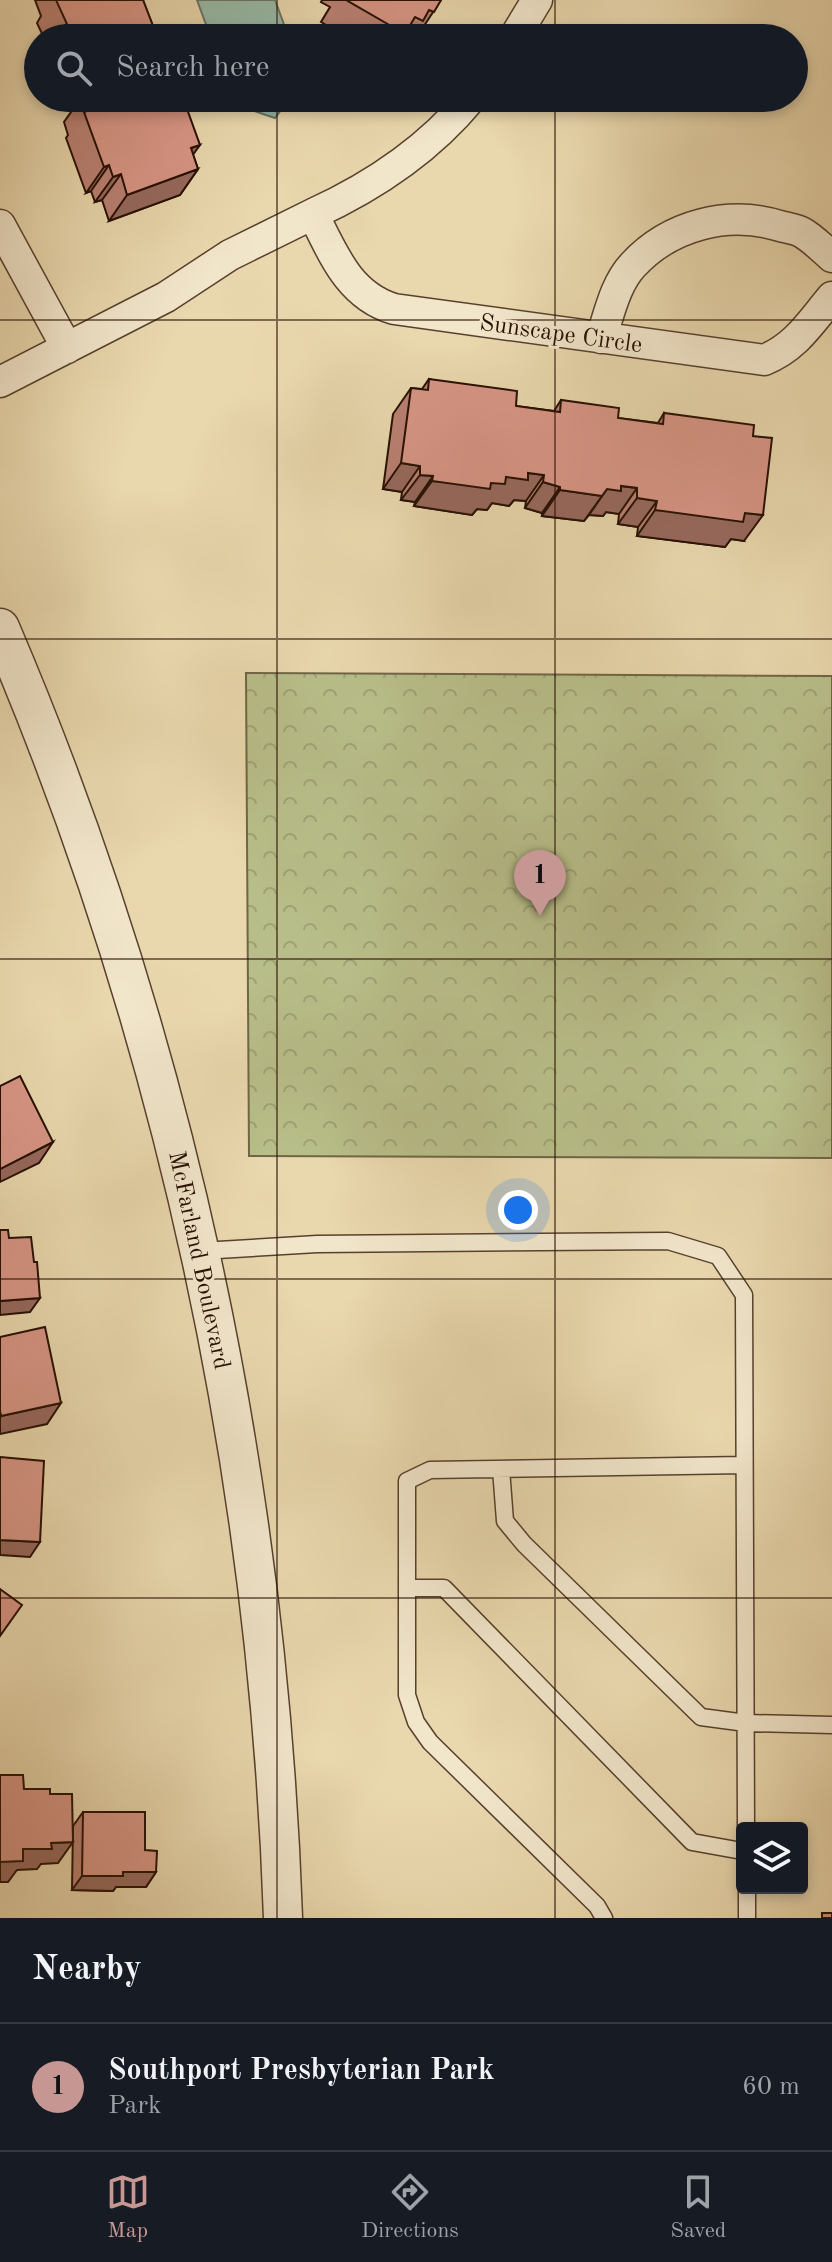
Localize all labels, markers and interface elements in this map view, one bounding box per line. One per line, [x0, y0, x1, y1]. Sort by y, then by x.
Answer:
search box [24, 24, 808, 112]
icon: search [52, 46, 96, 90]
text: Search here [116, 53, 270, 83]
street label: Sunscape Circle [478, 312, 644, 358]
pin: 1 [514, 850, 566, 916]
street label: McFarland Boulevard [163, 1149, 233, 1372]
your location [498, 1190, 538, 1230]
map controls [736, 1822, 808, 1894]
button: layers [736, 1822, 808, 1894]
text: Nearby [32, 1953, 142, 1987]
text: Southport Presbyterian Park [108, 2056, 495, 2086]
text: 1 [50, 2074, 66, 2100]
text: 60 m [742, 2074, 800, 2100]
text: Park [108, 2093, 162, 2119]
tab: Map [106, 2170, 150, 2245]
tab: Directions [361, 2170, 459, 2245]
tab: Saved [670, 2170, 726, 2245]

